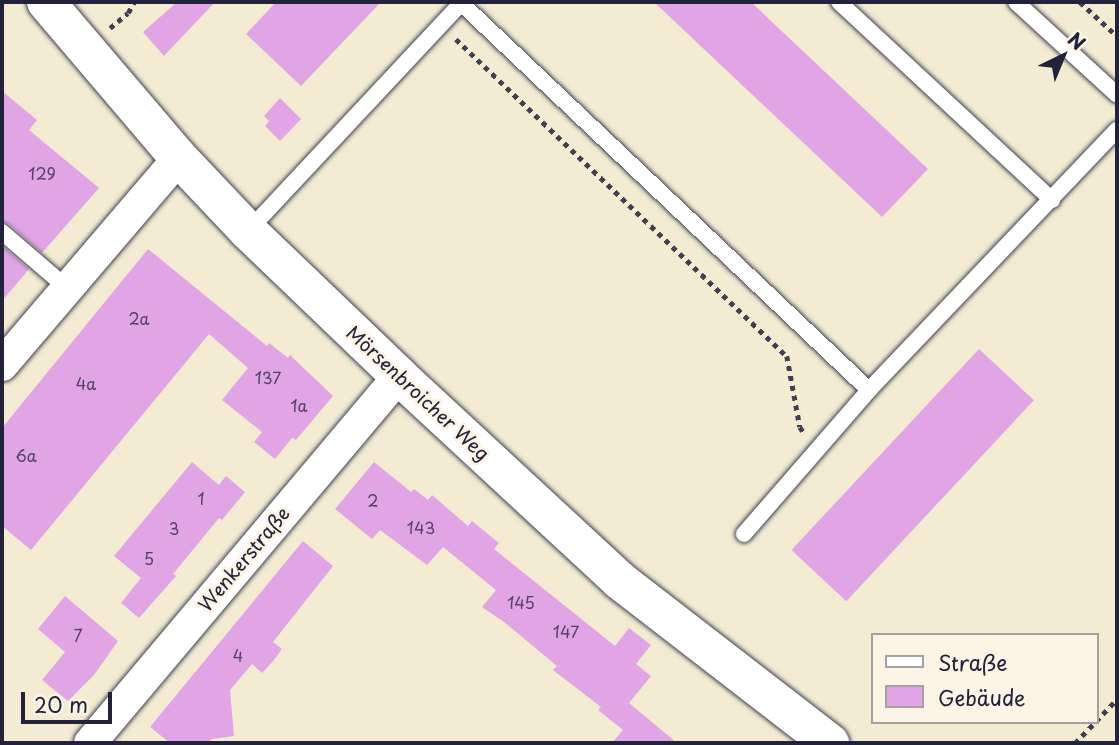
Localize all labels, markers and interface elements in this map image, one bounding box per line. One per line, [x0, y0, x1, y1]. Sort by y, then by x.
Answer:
north arrow [1028, 21, 1098, 91]
text: N [1062, 25, 1092, 56]
house number: 129 [28, 163, 56, 183]
house number: 2a [129, 308, 149, 328]
street label: Mörsenbroicher Weg [341, 321, 495, 465]
house number: 137 [255, 367, 281, 387]
house number: 4a [76, 373, 96, 393]
house number: 1a [290, 395, 308, 415]
house number: 6a [15, 445, 37, 465]
house number: 1 [197, 488, 205, 508]
house number: 2 [367, 490, 379, 510]
street label: Wenkerstraße [194, 502, 294, 616]
house number: 143 [407, 517, 435, 537]
house number: 3 [169, 518, 179, 538]
house number: 5 [144, 548, 154, 568]
house number: 145 [507, 592, 535, 612]
house number: 147 [553, 621, 579, 641]
house number: 7 [73, 625, 83, 645]
legend [870, 633, 1098, 724]
house number: 4 [233, 645, 243, 665]
text: Straße [938, 646, 1007, 678]
scale bar [24, 678, 116, 722]
text: Gebäude [938, 681, 1025, 713]
text: 20 m [34, 688, 88, 720]

